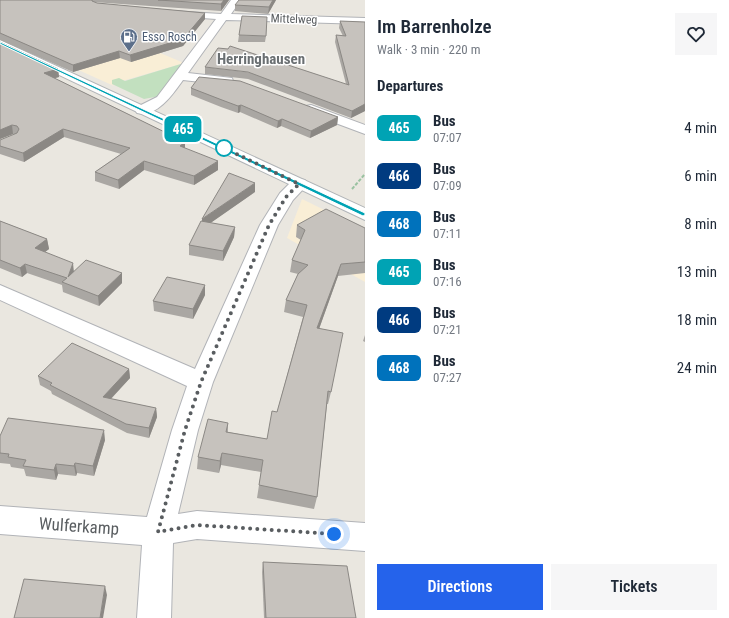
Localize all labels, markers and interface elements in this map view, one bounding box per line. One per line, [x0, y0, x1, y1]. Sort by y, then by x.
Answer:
street label: Mittelweg [270, 11, 318, 27]
button: heart [675, 13, 717, 55]
text: Im Barrenholze [377, 15, 492, 38]
fuel station icon: Esso Rosch [119, 27, 139, 52]
place label: Esso Rosch [142, 30, 197, 44]
text: Walk · 3 min · 220 m [377, 42, 481, 57]
district label: Herringhausen [217, 50, 305, 68]
text: Departures [377, 77, 443, 95]
text: Bus [433, 112, 456, 130]
line badge: 465 [160, 116, 206, 142]
text: 4 min [684, 119, 717, 137]
text: 465 [388, 120, 410, 136]
text: 465 [172, 121, 194, 137]
text: 07:07 [433, 130, 462, 145]
unlabelled marker [215, 139, 233, 157]
text: Bus [433, 160, 456, 178]
text: 6 min [684, 167, 717, 185]
text: 466 [388, 168, 410, 184]
text: 07:09 [433, 178, 462, 193]
text: Bus [433, 208, 456, 226]
text: 8 min [684, 215, 717, 233]
text: 468 [388, 216, 410, 232]
text: 07:11 [433, 226, 462, 241]
text: Bus [433, 256, 456, 274]
text: 13 min [677, 263, 717, 281]
text: 465 [388, 264, 410, 280]
text: 07:16 [433, 274, 462, 289]
text: Bus [433, 304, 456, 322]
text: 18 min [677, 311, 717, 329]
text: 466 [388, 312, 410, 328]
text: 07:21 [433, 322, 462, 337]
text: Bus [433, 352, 456, 370]
text: 24 min [677, 359, 717, 377]
text: 468 [388, 360, 410, 376]
text: 07:27 [433, 370, 462, 385]
street label: Wulferkamp [38, 513, 120, 539]
your location [324, 524, 344, 544]
button: Directions [377, 564, 543, 610]
button: Tickets [551, 564, 717, 610]

